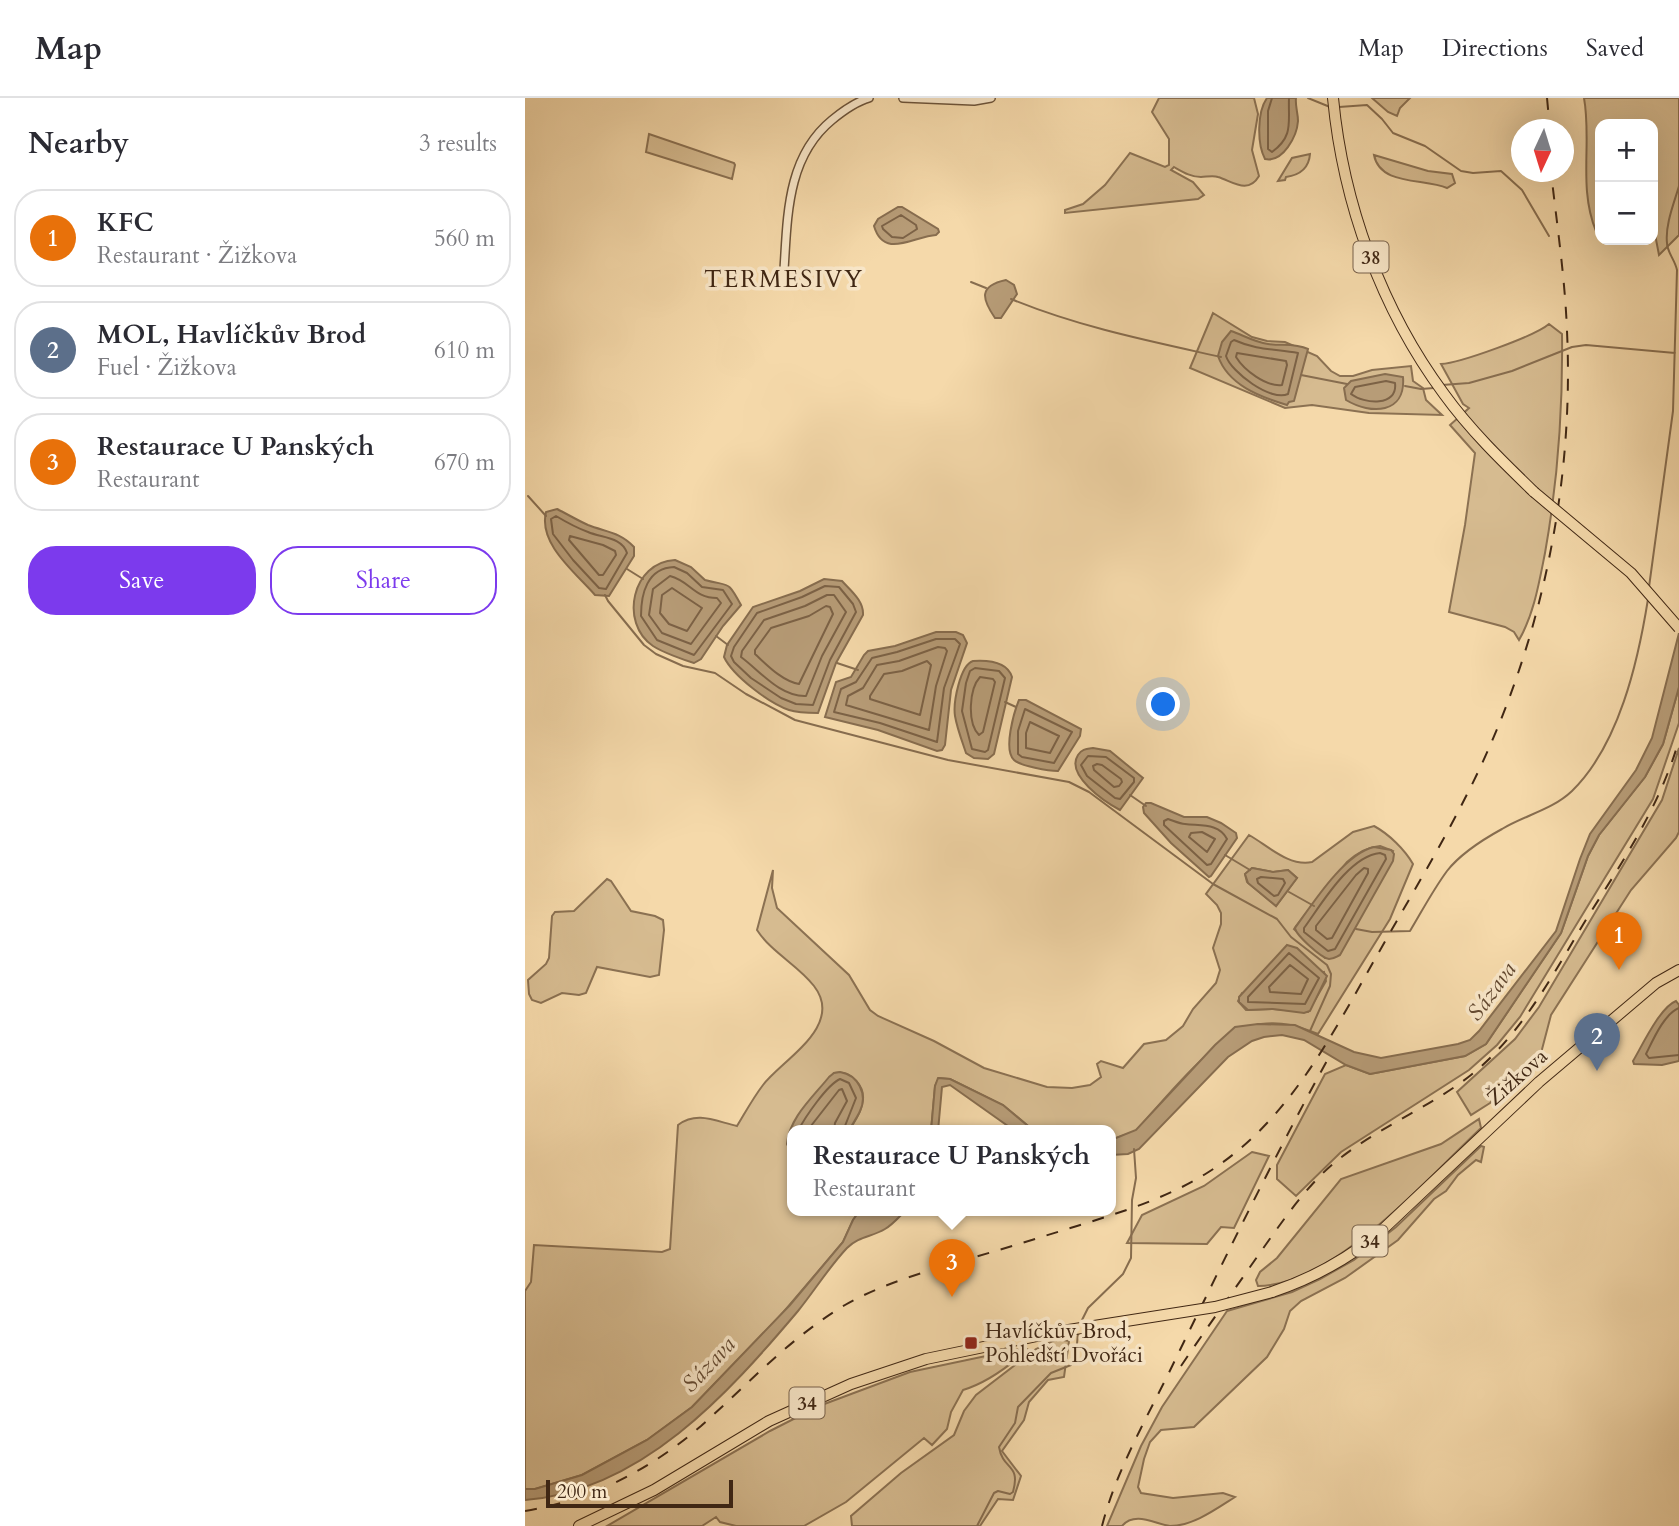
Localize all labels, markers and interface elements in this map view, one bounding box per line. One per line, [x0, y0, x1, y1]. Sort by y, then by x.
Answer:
text: Map [35, 26, 102, 71]
text: Map [1358, 32, 1404, 65]
text: Directions [1442, 32, 1548, 65]
text: Saved [1586, 32, 1644, 65]
north arrow [1511, 119, 1574, 182]
map controls [1595, 119, 1658, 245]
button: + [1595, 119, 1658, 182]
text: Nearby [28, 123, 129, 164]
text: 3 results [419, 128, 497, 159]
button: − [1595, 182, 1658, 245]
text: KFC [97, 205, 154, 240]
text: 1 [47, 223, 59, 254]
text: 560 m [434, 223, 495, 254]
text: Restaurant · Žižkova [97, 240, 297, 271]
road number: 38 [1353, 242, 1389, 272]
district label: TERMESIVY [704, 263, 864, 296]
text: MOL, Havlíčkův Brod [97, 317, 366, 352]
text: 2 [47, 335, 59, 366]
text: 610 m [434, 335, 495, 366]
text: Fuel · Žižkova [97, 352, 237, 383]
text: Restaurace U Panských [97, 429, 374, 464]
text: 3 [47, 447, 59, 478]
text: 670 m [434, 447, 495, 478]
text: Restaurant [97, 464, 200, 495]
button: Save [28, 546, 256, 615]
button: Share [270, 546, 497, 615]
your location [1146, 687, 1180, 721]
pin: 1 [1596, 912, 1642, 970]
water label: Sázava [1460, 956, 1523, 1027]
pin: 2 [1574, 1013, 1620, 1071]
street label: Žižkova [1480, 1042, 1554, 1112]
popup [787, 1125, 1116, 1216]
text: Restaurace U Panských [813, 1138, 1090, 1173]
text: Restaurant [813, 1173, 916, 1204]
road number: 34 [1353, 1226, 1387, 1256]
pin: 3 [929, 1239, 975, 1297]
place label: Havlíčkův Brod, Pohledští Dvořáci [985, 1317, 1143, 1370]
water label: Sázava [675, 1330, 742, 1399]
marker: Havlíčkův Brod, Pohledští Dvořáci [963, 1335, 979, 1351]
road number: 34 [789, 1387, 825, 1418]
scale bar [546, 1477, 733, 1509]
text: 200 m [557, 1479, 607, 1505]

